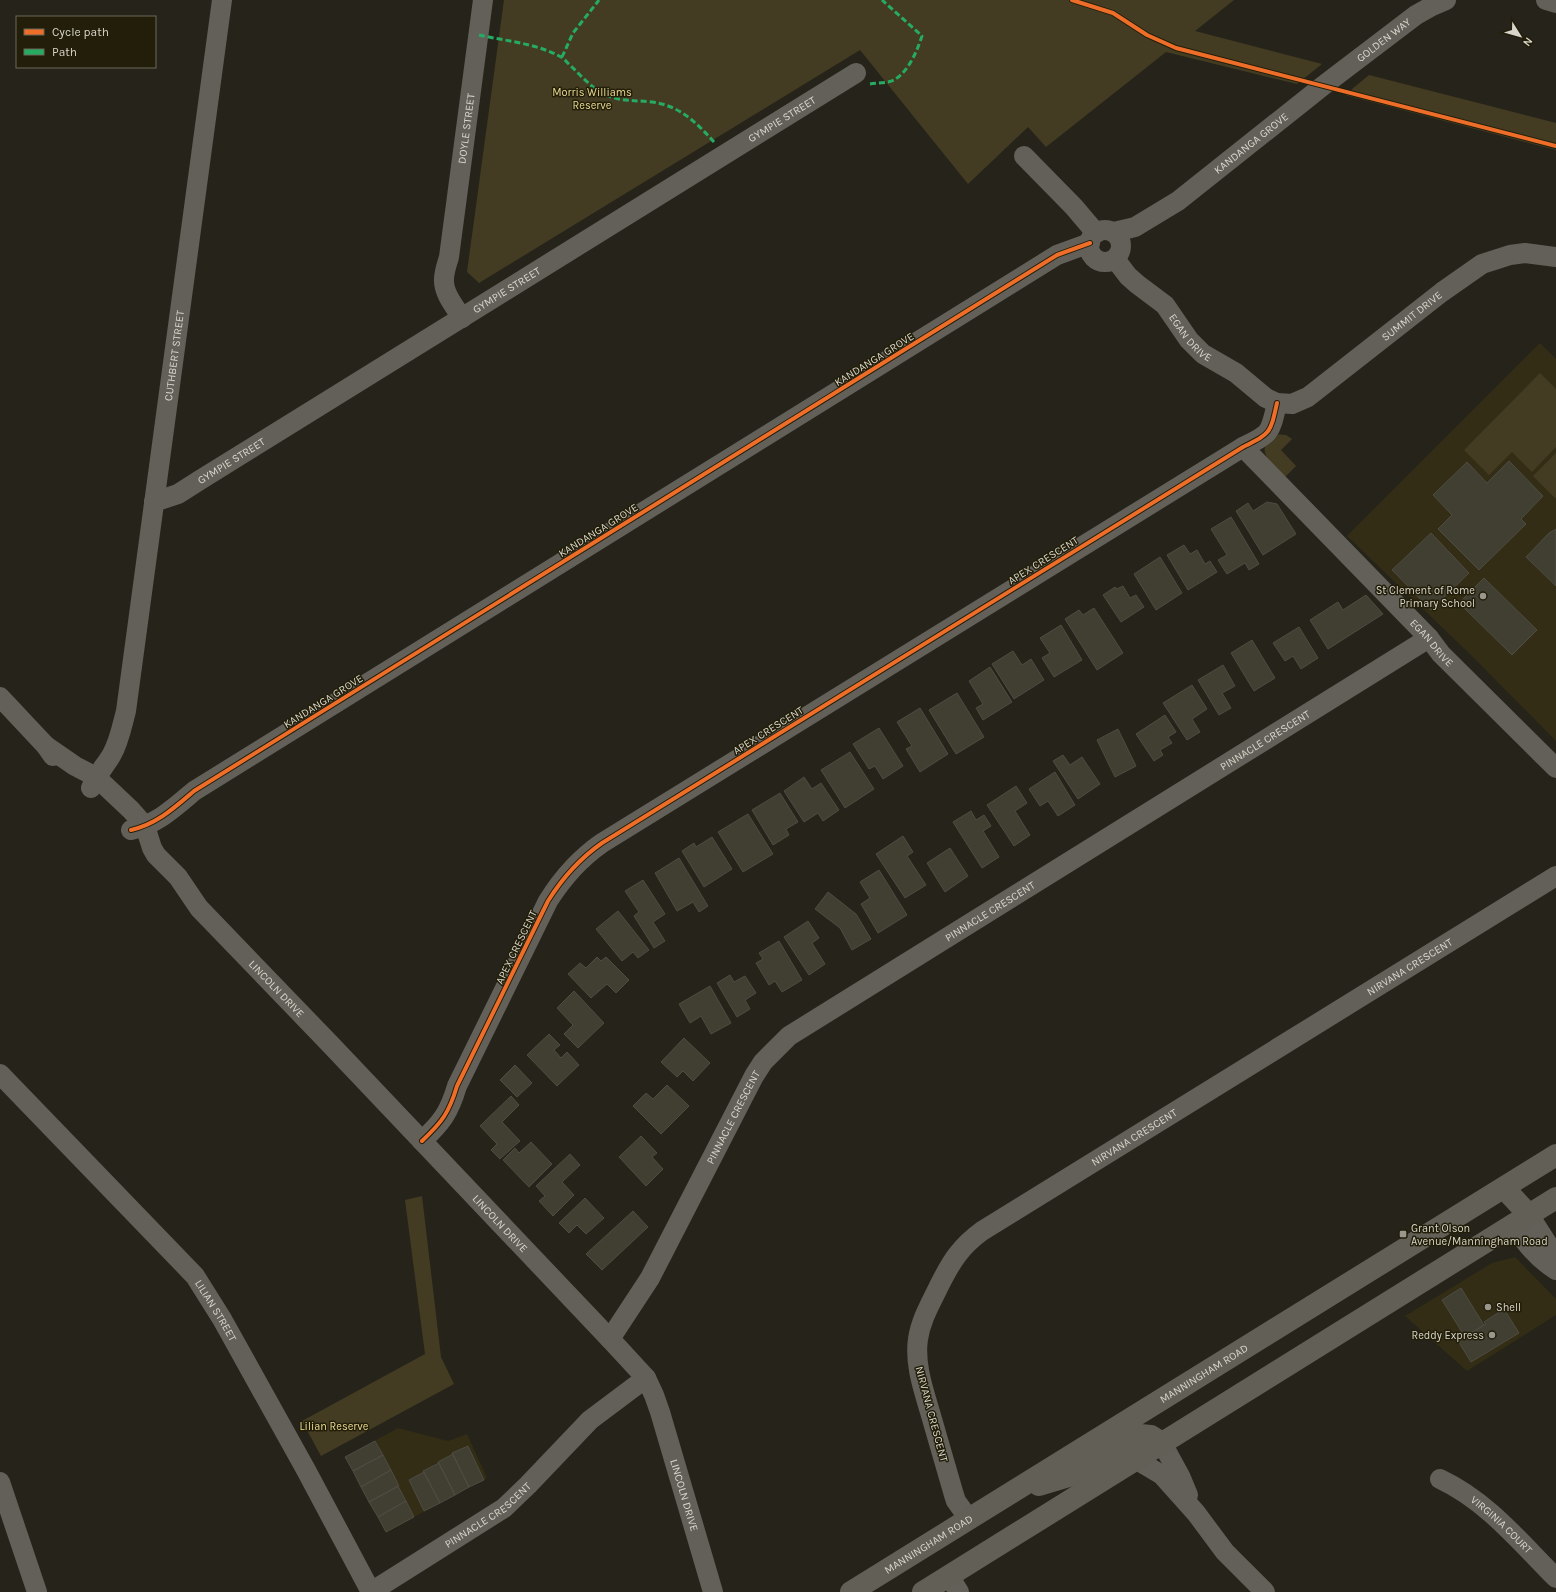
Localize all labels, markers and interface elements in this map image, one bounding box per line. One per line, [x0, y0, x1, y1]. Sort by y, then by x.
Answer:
street label: GOLDEN WAY [1354, 15, 1413, 65]
legend [16, 16, 156, 68]
north arrow [1500, 16, 1540, 56]
text: Cycle path [52, 25, 109, 39]
text: N [1520, 35, 1535, 49]
text: Path [52, 45, 77, 59]
park label: Morris Williams Reserve [552, 86, 632, 112]
street label: DOYLE STREET [455, 92, 478, 165]
street label: GYMPIE STREET [746, 93, 819, 145]
street label: KANDANGA GROVE [1212, 110, 1291, 177]
street label: GYMPIE STREET [470, 264, 543, 316]
street label: SUMMIT DRIVE [1379, 289, 1445, 344]
street label: CUTHBERT STREET [162, 309, 187, 402]
street label: EGAN DRIVE [1166, 311, 1214, 365]
street label: KANDANGA GROVE [832, 330, 916, 389]
street label: GYMPIE STREET [195, 435, 268, 487]
street label: KANDANGA GROVE [556, 501, 640, 560]
street label: APEX CRESCENT [1006, 533, 1081, 587]
place label: St Clement of Rome Primary School [1376, 584, 1475, 610]
marker: St Clement of Rome Primary School [1478, 591, 1488, 601]
street label: EGAN DRIVE [1407, 616, 1456, 670]
street label: KANDANGA GROVE [281, 672, 365, 731]
street label: APEX CRESCENT [731, 703, 806, 757]
street label: PINNACLE CRESCENT [1218, 707, 1313, 773]
street label: PINNACLE CRESCENT [943, 878, 1038, 944]
street label: APEX CRESCENT [493, 908, 540, 986]
street label: NIRVANA CRESCENT [1364, 935, 1455, 998]
street label: LINCOLN DRIVE [246, 958, 307, 1020]
street label: PINNACLE CRESCENT [704, 1068, 763, 1166]
street label: NIRVANA CRESCENT [1089, 1106, 1180, 1169]
street label: LINCOLN DRIVE [469, 1192, 530, 1255]
place label: Grant Olson Avenue/Manningham Road [1411, 1222, 1548, 1248]
marker: Grant Olson Avenue/Manningham Road [1398, 1229, 1408, 1239]
street label: LILIAN STREET [192, 1277, 239, 1344]
place label: Shell [1496, 1301, 1521, 1314]
marker: Shell [1483, 1302, 1493, 1312]
place label: Reddy Express [1411, 1329, 1484, 1342]
marker: Reddy Express [1487, 1330, 1497, 1340]
street label: MANNINGHAM ROAD [1157, 1342, 1251, 1406]
street label: NIRVANA CRESCENT [913, 1365, 951, 1464]
park label: Lilian Reserve [299, 1420, 369, 1433]
street label: LINCOLN DRIVE [667, 1458, 701, 1533]
street label: PINNACLE CRESCENT [442, 1479, 534, 1551]
street label: VIRGINIA COURT [1468, 1493, 1535, 1557]
street label: MANNINGHAM ROAD [882, 1512, 975, 1577]

